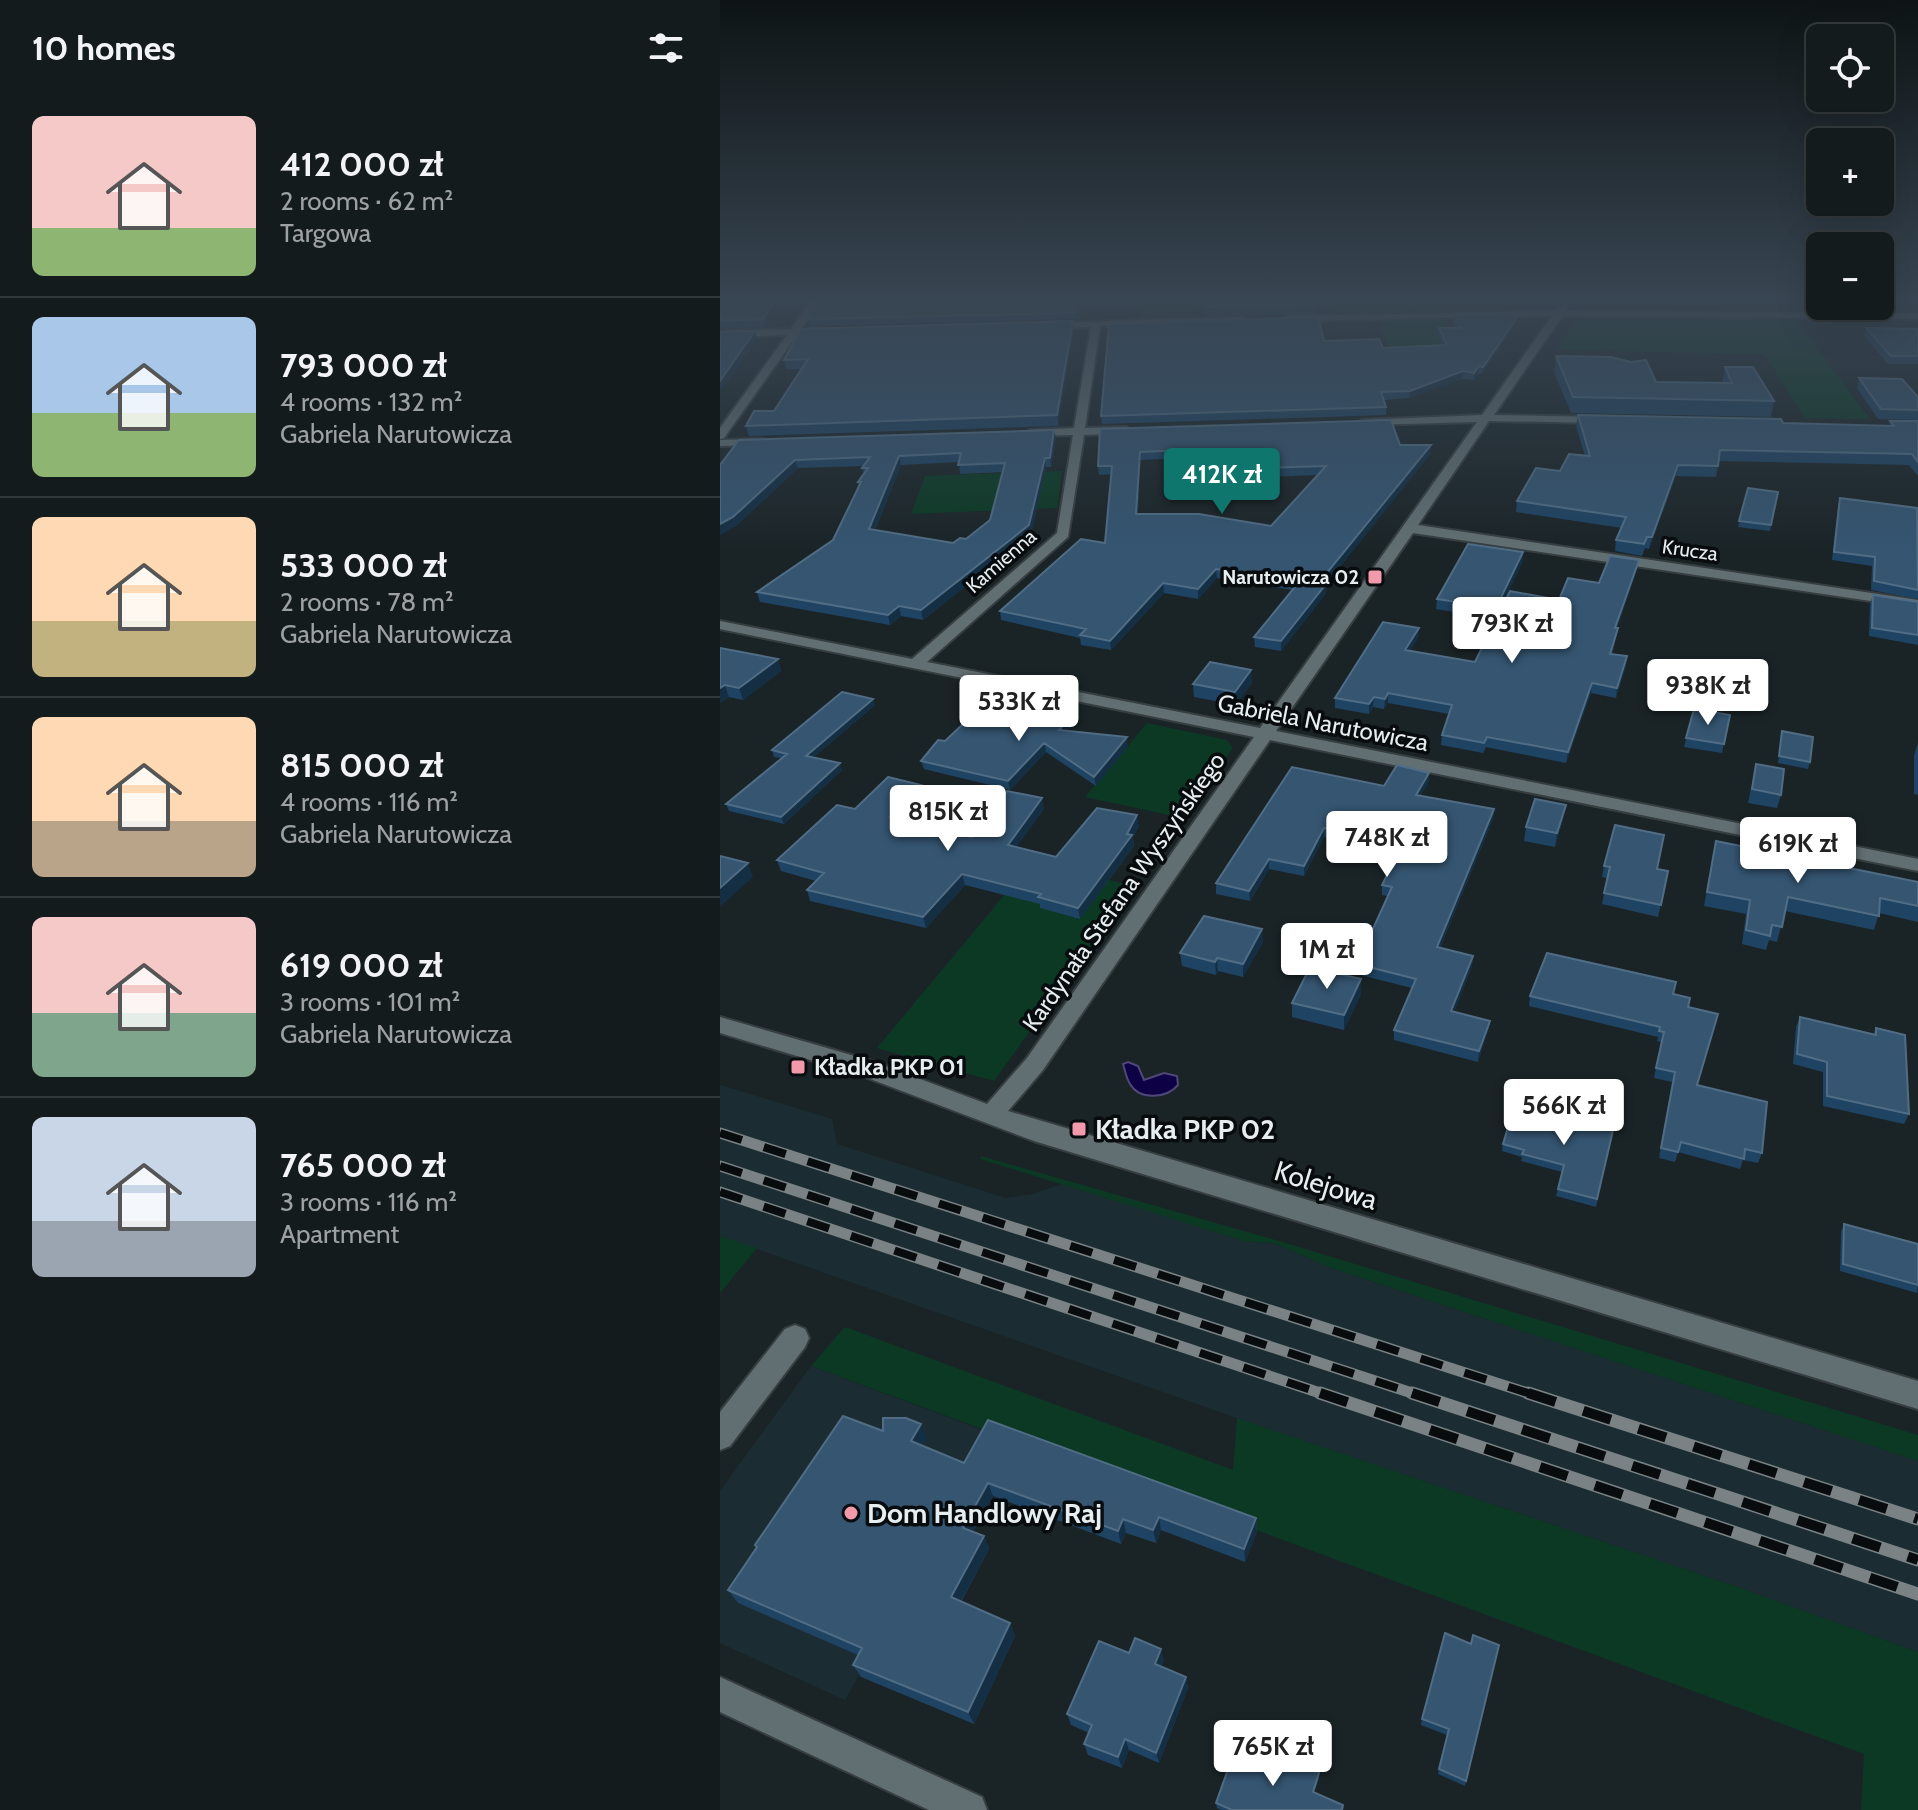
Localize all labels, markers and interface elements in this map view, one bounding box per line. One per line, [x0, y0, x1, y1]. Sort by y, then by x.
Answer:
map controls [1806, 24, 1894, 320]
button: locate [1806, 24, 1894, 112]
icon: filters [644, 26, 688, 70]
text: 10 homes [32, 27, 176, 69]
button: + [1806, 128, 1894, 216]
text: 412 000 zł [280, 143, 443, 185]
icon: home [96, 148, 192, 244]
text: 2 rooms · 62 m² [280, 185, 453, 217]
text: Targowa [280, 217, 371, 249]
button: − [1806, 232, 1894, 320]
text: 793 000 zł [280, 344, 447, 386]
icon: home [96, 349, 192, 445]
text: 4 rooms · 132 m² [280, 386, 462, 418]
text: Gabriela Narutowicza [280, 418, 512, 450]
pin: 412K zł [1148, 448, 1296, 516]
text: 412K zł [1182, 458, 1262, 490]
street label: Kamienna [961, 524, 1041, 598]
street label: Krucza [1660, 534, 1720, 566]
text: 533 000 zł [280, 544, 447, 586]
icon: home [96, 549, 192, 645]
place label: Narutowicza 02 [1222, 565, 1359, 589]
marker: Narutowicza 02 [1366, 568, 1384, 586]
text: 2 rooms · 78 m² [280, 586, 454, 618]
pin: 793K zł [1438, 597, 1586, 665]
text: 793K zł [1471, 607, 1554, 639]
text: Gabriela Narutowicza [280, 618, 512, 650]
pin: 938K zł [1634, 659, 1782, 727]
text: 938K zł [1665, 669, 1751, 701]
pin: 533K zł [945, 675, 1093, 743]
text: 533K zł [977, 685, 1061, 717]
street label: Gabriela Narutowicza [1215, 688, 1431, 757]
text: 815 000 zł [280, 744, 443, 786]
street label: Kardynała Stefana Wyszyńskiego [1016, 747, 1231, 1037]
icon: home [96, 749, 192, 845]
pin: 815K zł [874, 785, 1022, 853]
text: 4 rooms · 116 m² [280, 786, 458, 818]
text: 815K zł [908, 795, 988, 827]
pin: 748K zł [1313, 811, 1461, 879]
pin: 619K zł [1724, 817, 1872, 885]
text: Gabriela Narutowicza [280, 818, 512, 850]
text: 748K zł [1344, 821, 1430, 853]
text: 619K zł [1758, 827, 1838, 859]
pin: 1M zł [1271, 923, 1383, 991]
text: 1M zł [1299, 933, 1355, 965]
text: 619 000 zł [280, 944, 443, 986]
icon: home [96, 949, 192, 1045]
text: 3 rooms · 101 m² [280, 986, 460, 1018]
text: Gabriela Narutowicza [280, 1018, 512, 1050]
place label: Kładka PKP 01 [814, 1052, 965, 1081]
marker: Kładka PKP 01 [789, 1058, 807, 1076]
pin: 566K zł [1490, 1079, 1638, 1147]
text: 566K zł [1522, 1089, 1606, 1121]
place label: Kładka PKP 02 [1095, 1112, 1275, 1146]
marker: Kładka PKP 02 [1070, 1120, 1088, 1138]
text: 765 000 zł [280, 1144, 446, 1186]
icon: home [96, 1149, 192, 1245]
street label: Kolejowa [1270, 1153, 1382, 1217]
text: 3 rooms · 116 m² [280, 1186, 457, 1218]
text: Apartment [280, 1218, 399, 1250]
place label: Dom Handlowy Raj [867, 1496, 1102, 1530]
marker: Dom Handlowy Raj [842, 1504, 860, 1522]
pin: 765K zł [1199, 1720, 1347, 1788]
text: 765K zł [1232, 1730, 1314, 1762]

